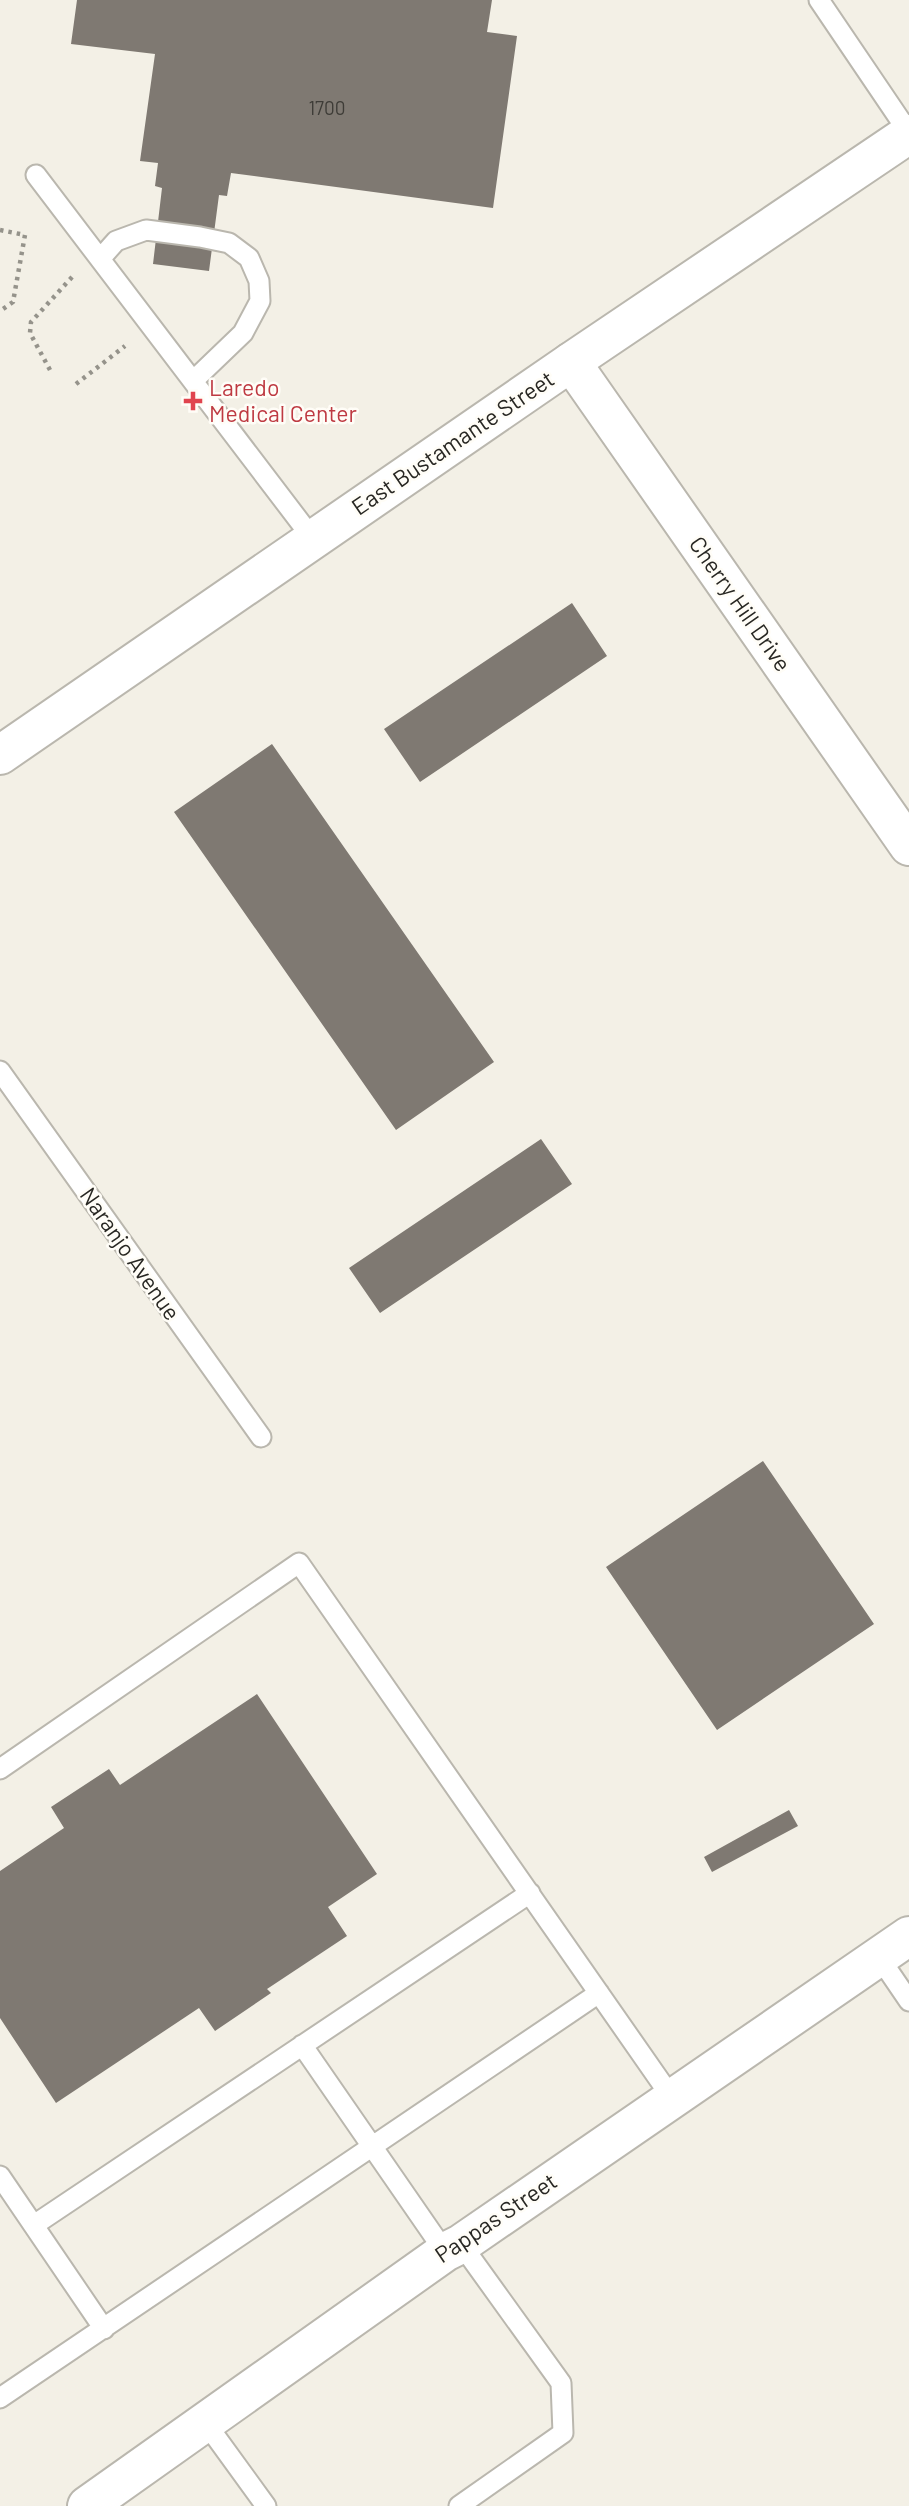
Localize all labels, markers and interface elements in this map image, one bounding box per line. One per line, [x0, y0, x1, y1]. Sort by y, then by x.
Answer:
house number: 1700 [308, 96, 346, 119]
street label: East Bustamante Street [346, 364, 559, 520]
place label: Laredo Medical Center [209, 373, 358, 427]
marker: Laredo Medical Center [183, 391, 203, 411]
street label: Cherry Hill Drive [684, 531, 798, 676]
street label: Naranjo Avenue [75, 1182, 187, 1325]
street label: Pappas Street [429, 2166, 562, 2268]

